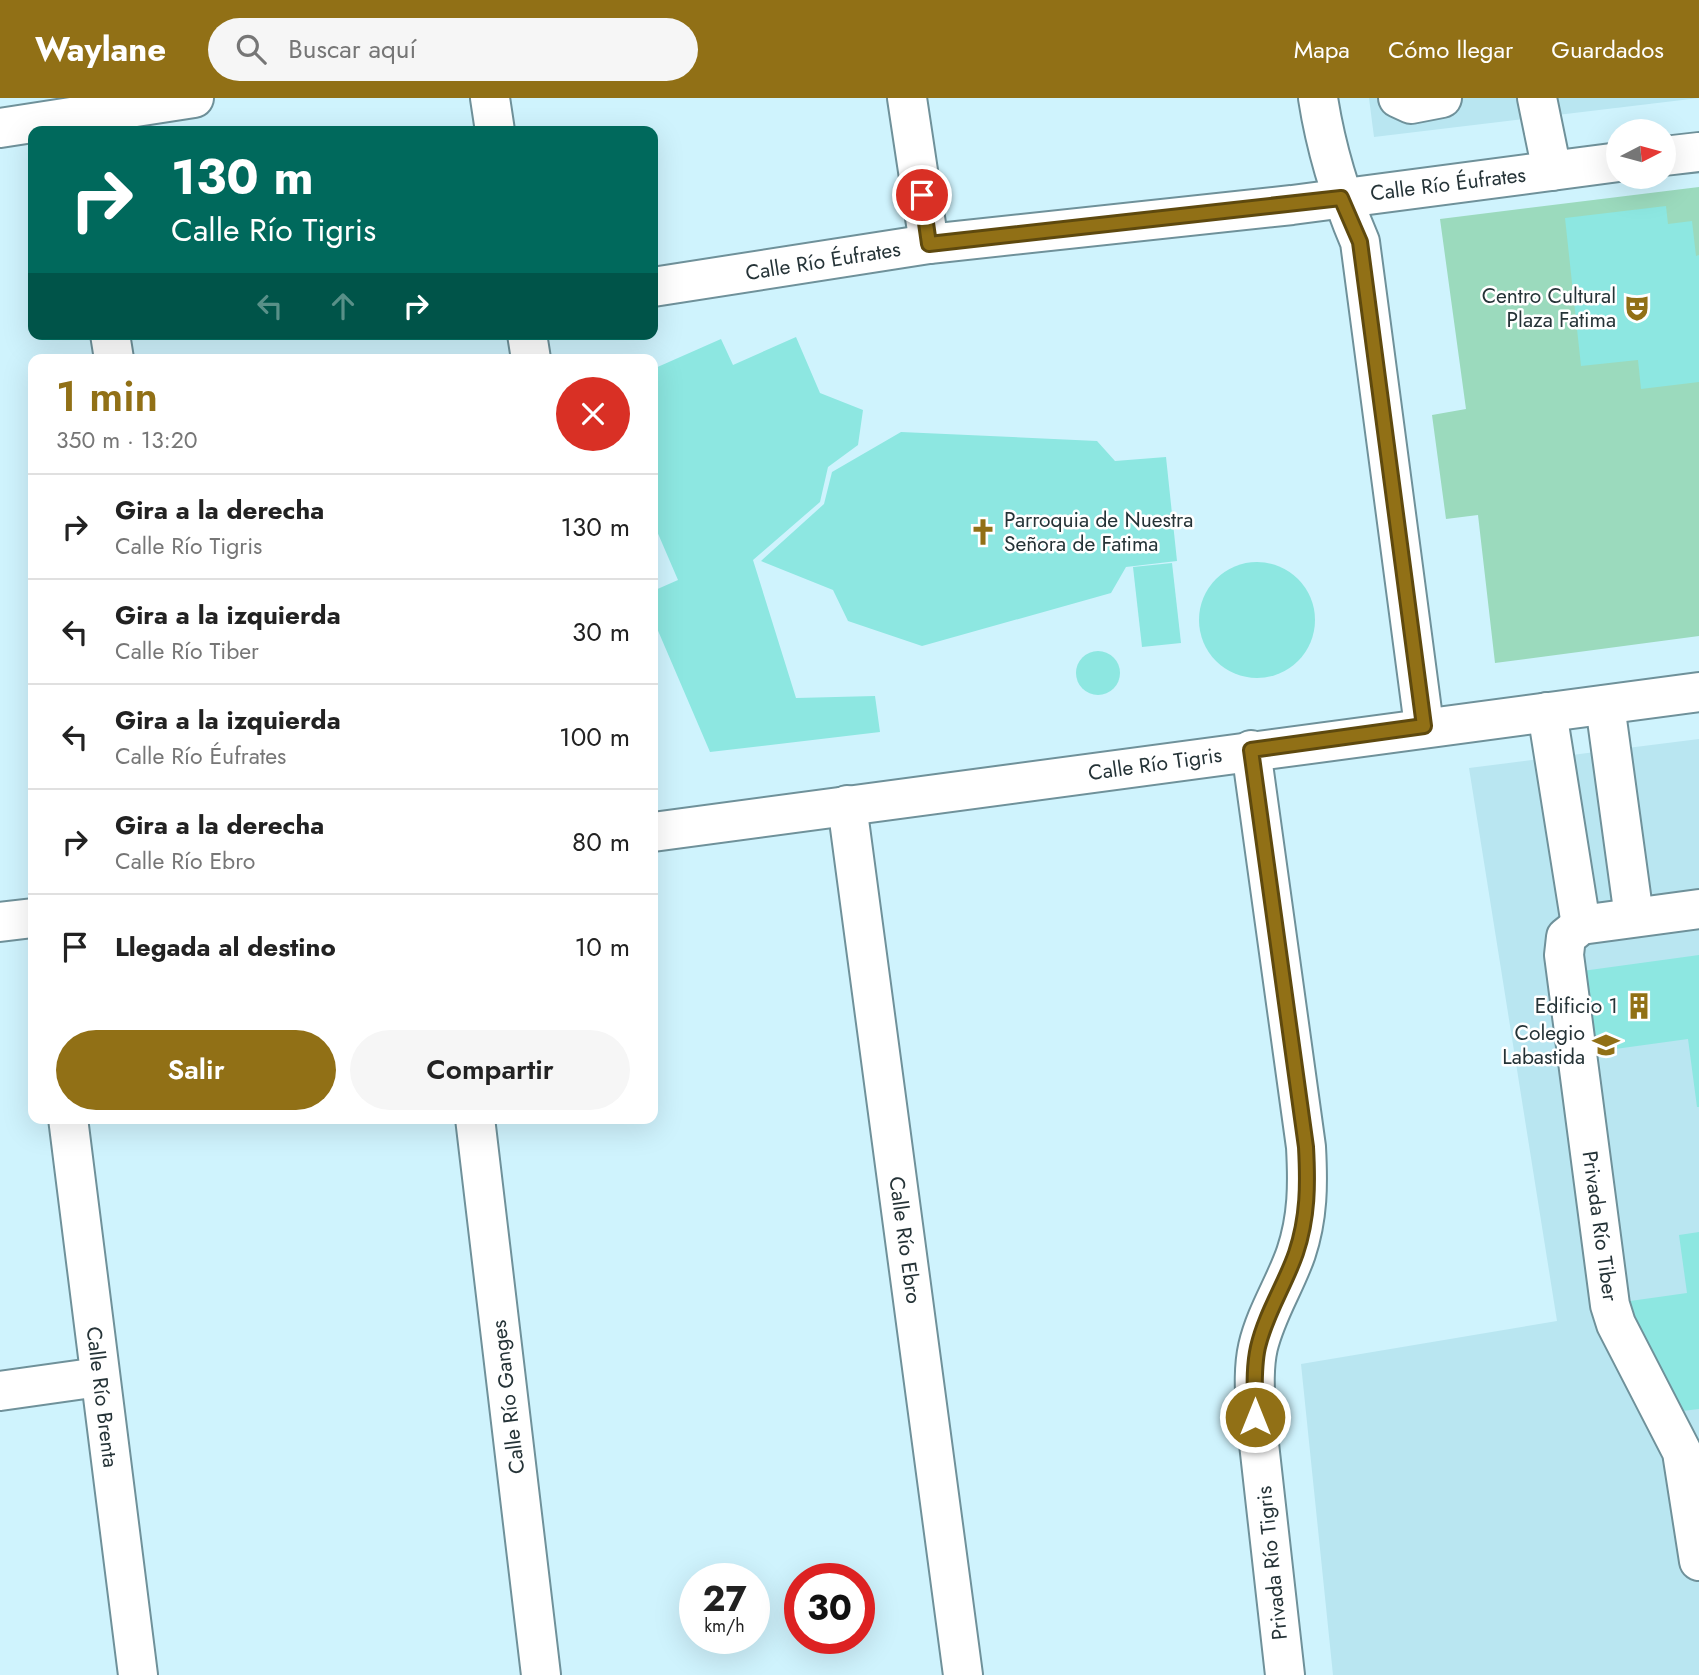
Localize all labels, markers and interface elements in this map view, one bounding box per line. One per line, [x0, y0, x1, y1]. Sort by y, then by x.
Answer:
search box [208, 18, 698, 81]
text: Waylane [35, 26, 166, 73]
icon: search [232, 30, 270, 68]
text: Buscar aquí [288, 30, 416, 68]
text: Mapa [1294, 32, 1350, 67]
text: Cómo llegar [1388, 32, 1513, 67]
text: Guardados [1551, 32, 1664, 67]
north arrow [1606, 119, 1676, 189]
map controls [1606, 119, 1676, 189]
text: 130 m [171, 142, 314, 212]
icon: right [56, 154, 147, 245]
street label: Calle Río Éufrates [1369, 160, 1527, 208]
pin [892, 165, 952, 225]
icon: arrive [903, 176, 941, 214]
text: Calle Río Tigris [171, 207, 376, 253]
street label: Calle Río Éufrates [743, 234, 903, 288]
place label: Centro Cultural Plaza Fatima [1482, 281, 1616, 335]
icon: left [251, 287, 289, 325]
icon: ahead [324, 287, 362, 325]
icon: right [397, 287, 435, 325]
theatre icon: Centro Cultural Plaza Fatima [1622, 293, 1652, 323]
text: 1 min [56, 366, 158, 427]
button: close [556, 377, 630, 451]
text: 350 m · 13:20 [56, 423, 198, 457]
text: Gira a la derecha [115, 491, 324, 529]
place label: Parroquia de Nuestra Señora de Fatima [1004, 505, 1193, 559]
icon: right [56, 508, 94, 546]
text: 130 m [560, 508, 630, 546]
church icon: Parroquia de Nuestra Señora de Fatima [968, 517, 998, 547]
text: Calle Río Tigris [115, 529, 262, 563]
text: Gira a la izquierda [115, 596, 341, 634]
icon: left [56, 613, 94, 651]
text: 30 m [572, 613, 630, 651]
text: Calle Río Tiber [115, 634, 259, 668]
text: Gira a la izquierda [115, 701, 341, 739]
icon: left [56, 718, 94, 756]
text: 100 m [559, 718, 630, 756]
text: Calle Río Éufrates [115, 739, 286, 773]
street label: Calle Río Tigris [1086, 740, 1224, 788]
text: Gira a la derecha [115, 806, 324, 844]
icon: right [56, 823, 94, 861]
text: 80 m [572, 823, 630, 861]
text: Calle Río Ebro [115, 844, 255, 878]
icon: arrive [56, 928, 94, 966]
text: Llegada al destino [115, 928, 336, 966]
text: 10 m [575, 928, 630, 966]
place label: Edificio 1 [1535, 991, 1618, 1021]
building icon: Edificio 1 [1624, 991, 1654, 1021]
place label: Colegio Labastida [1502, 1018, 1585, 1072]
button: Salir [56, 1030, 336, 1110]
button: Compartir [350, 1030, 630, 1110]
school or university icon: Colegio Labastida [1591, 1030, 1621, 1060]
street label: Privada Río Tiber [1575, 1149, 1626, 1304]
street label: Calle Río Ebro [881, 1174, 929, 1306]
street label: Calle Río Ganges [484, 1318, 532, 1476]
street label: Calle Río Brenta [78, 1325, 126, 1469]
position arrow [1218, 1380, 1292, 1454]
street label: Privada Río Tigris [1249, 1484, 1295, 1642]
speed limit sign: 30 [784, 1563, 875, 1654]
text: 27 [702, 1574, 747, 1624]
text: km/h [704, 1613, 745, 1639]

